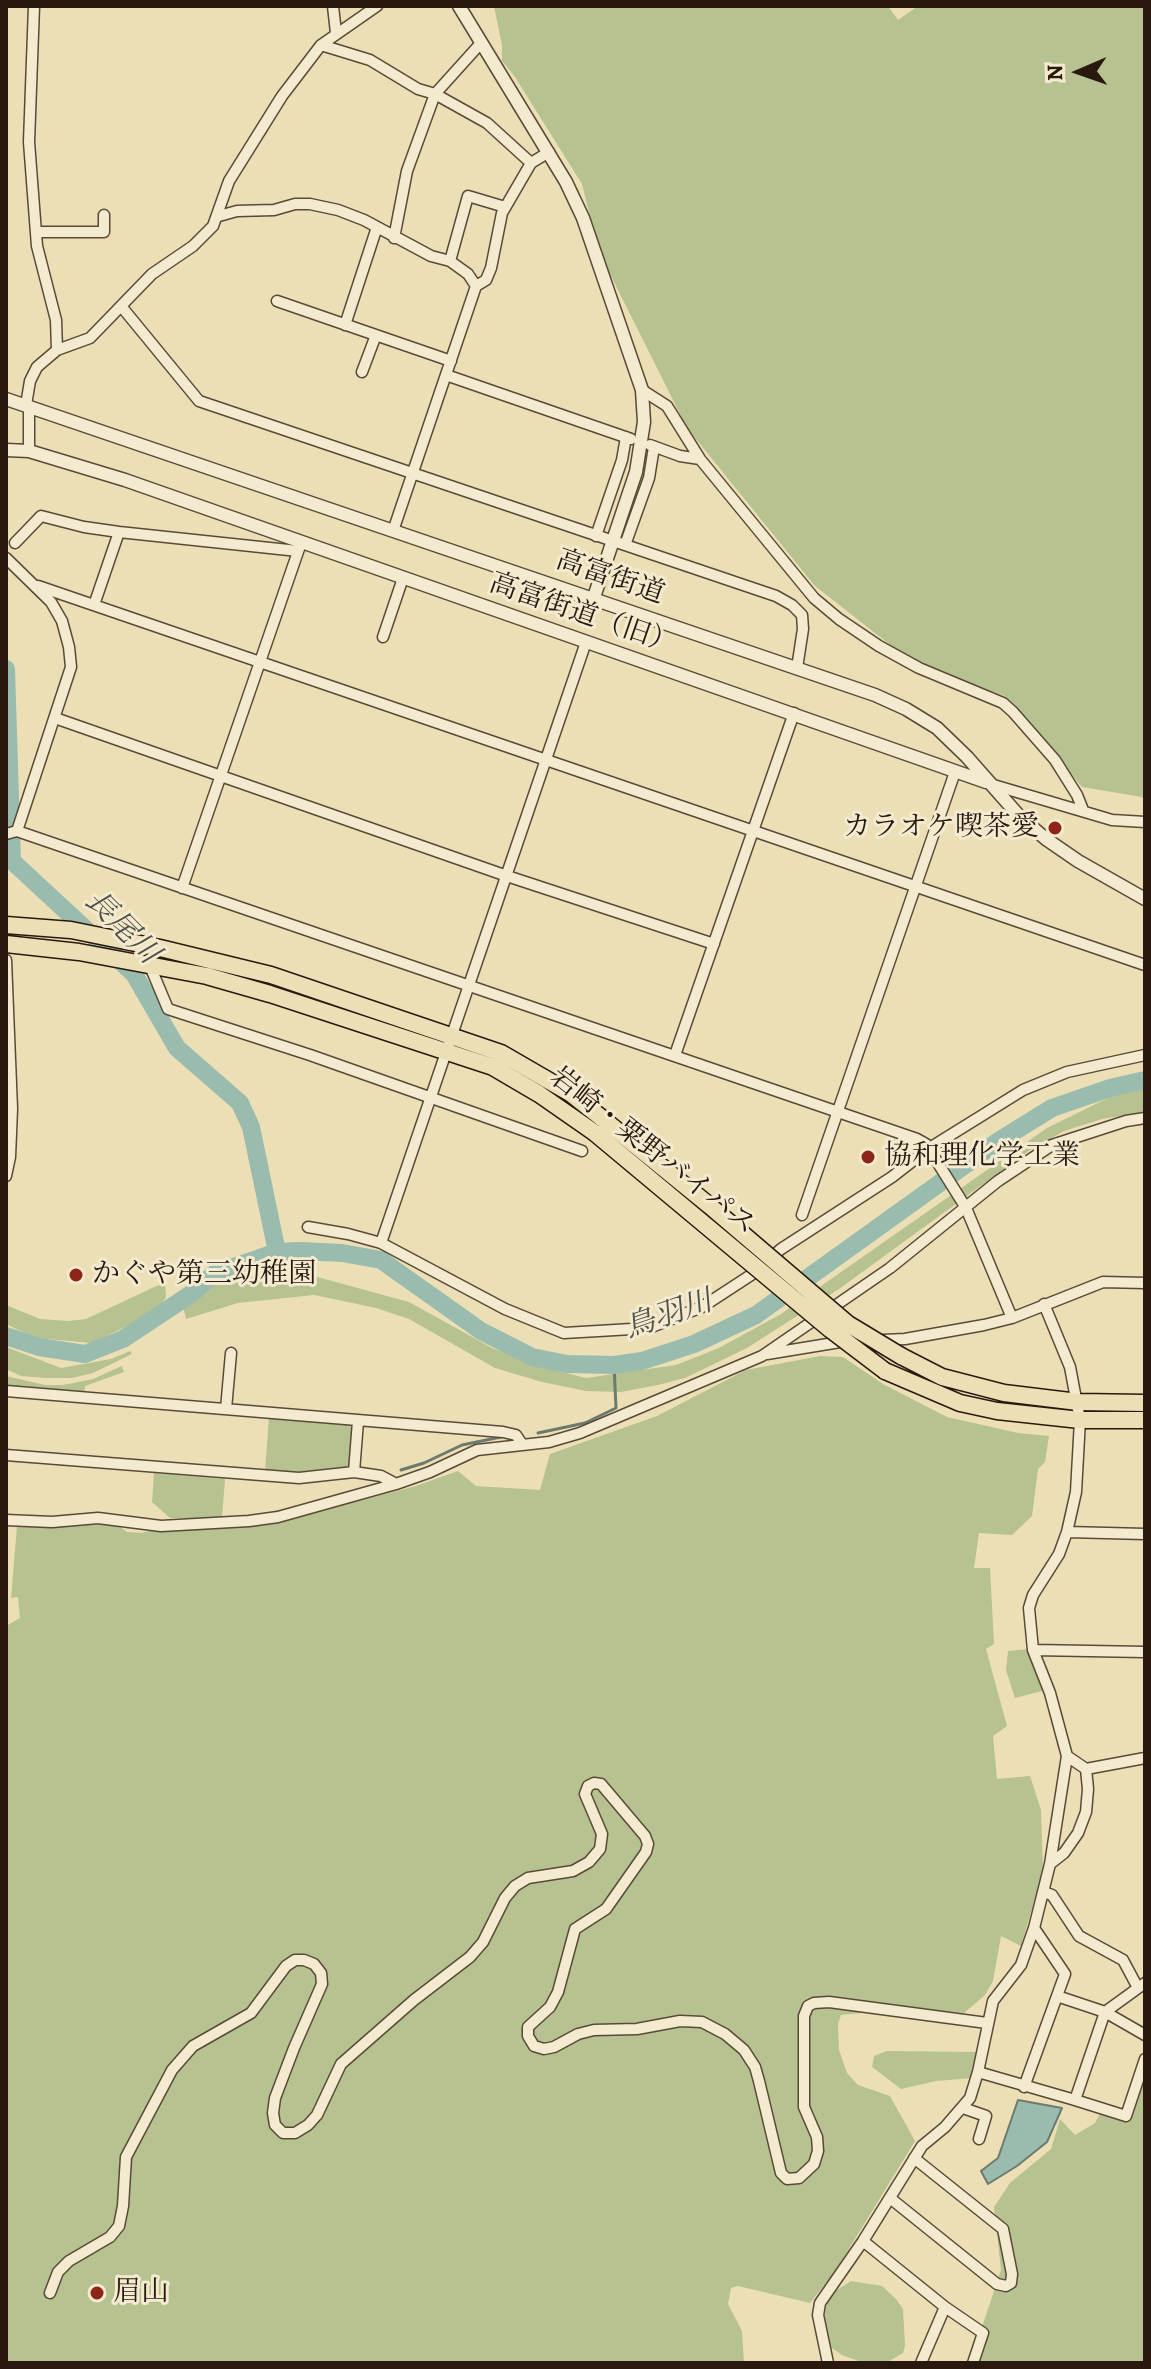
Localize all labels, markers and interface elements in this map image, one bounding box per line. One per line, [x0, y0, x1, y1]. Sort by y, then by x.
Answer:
north arrow [1039, 32, 1119, 112]
text: N [1040, 64, 1070, 81]
street label: 高富街道 [552, 544, 668, 612]
street label: 高富街道（旧） [485, 567, 681, 663]
place label: カラオケ喫茶愛 [843, 811, 1039, 845]
marker: カラオケ喫茶愛 [1046, 819, 1064, 837]
water label: 長尾川 [76, 883, 166, 973]
street label: 岩崎・粟野バイパス [542, 1061, 762, 1243]
place label: 協和理化学工業 [884, 1140, 1080, 1174]
marker: 協和理化学工業 [859, 1148, 877, 1166]
place label: かぐや第三幼稚園 [92, 1258, 316, 1292]
marker: かぐや第三幼稚園 [67, 1266, 85, 1284]
water label: 鳥羽川 [621, 1284, 717, 1348]
place label: 眉山 [113, 2276, 169, 2310]
marker: 眉山 [88, 2284, 106, 2302]

